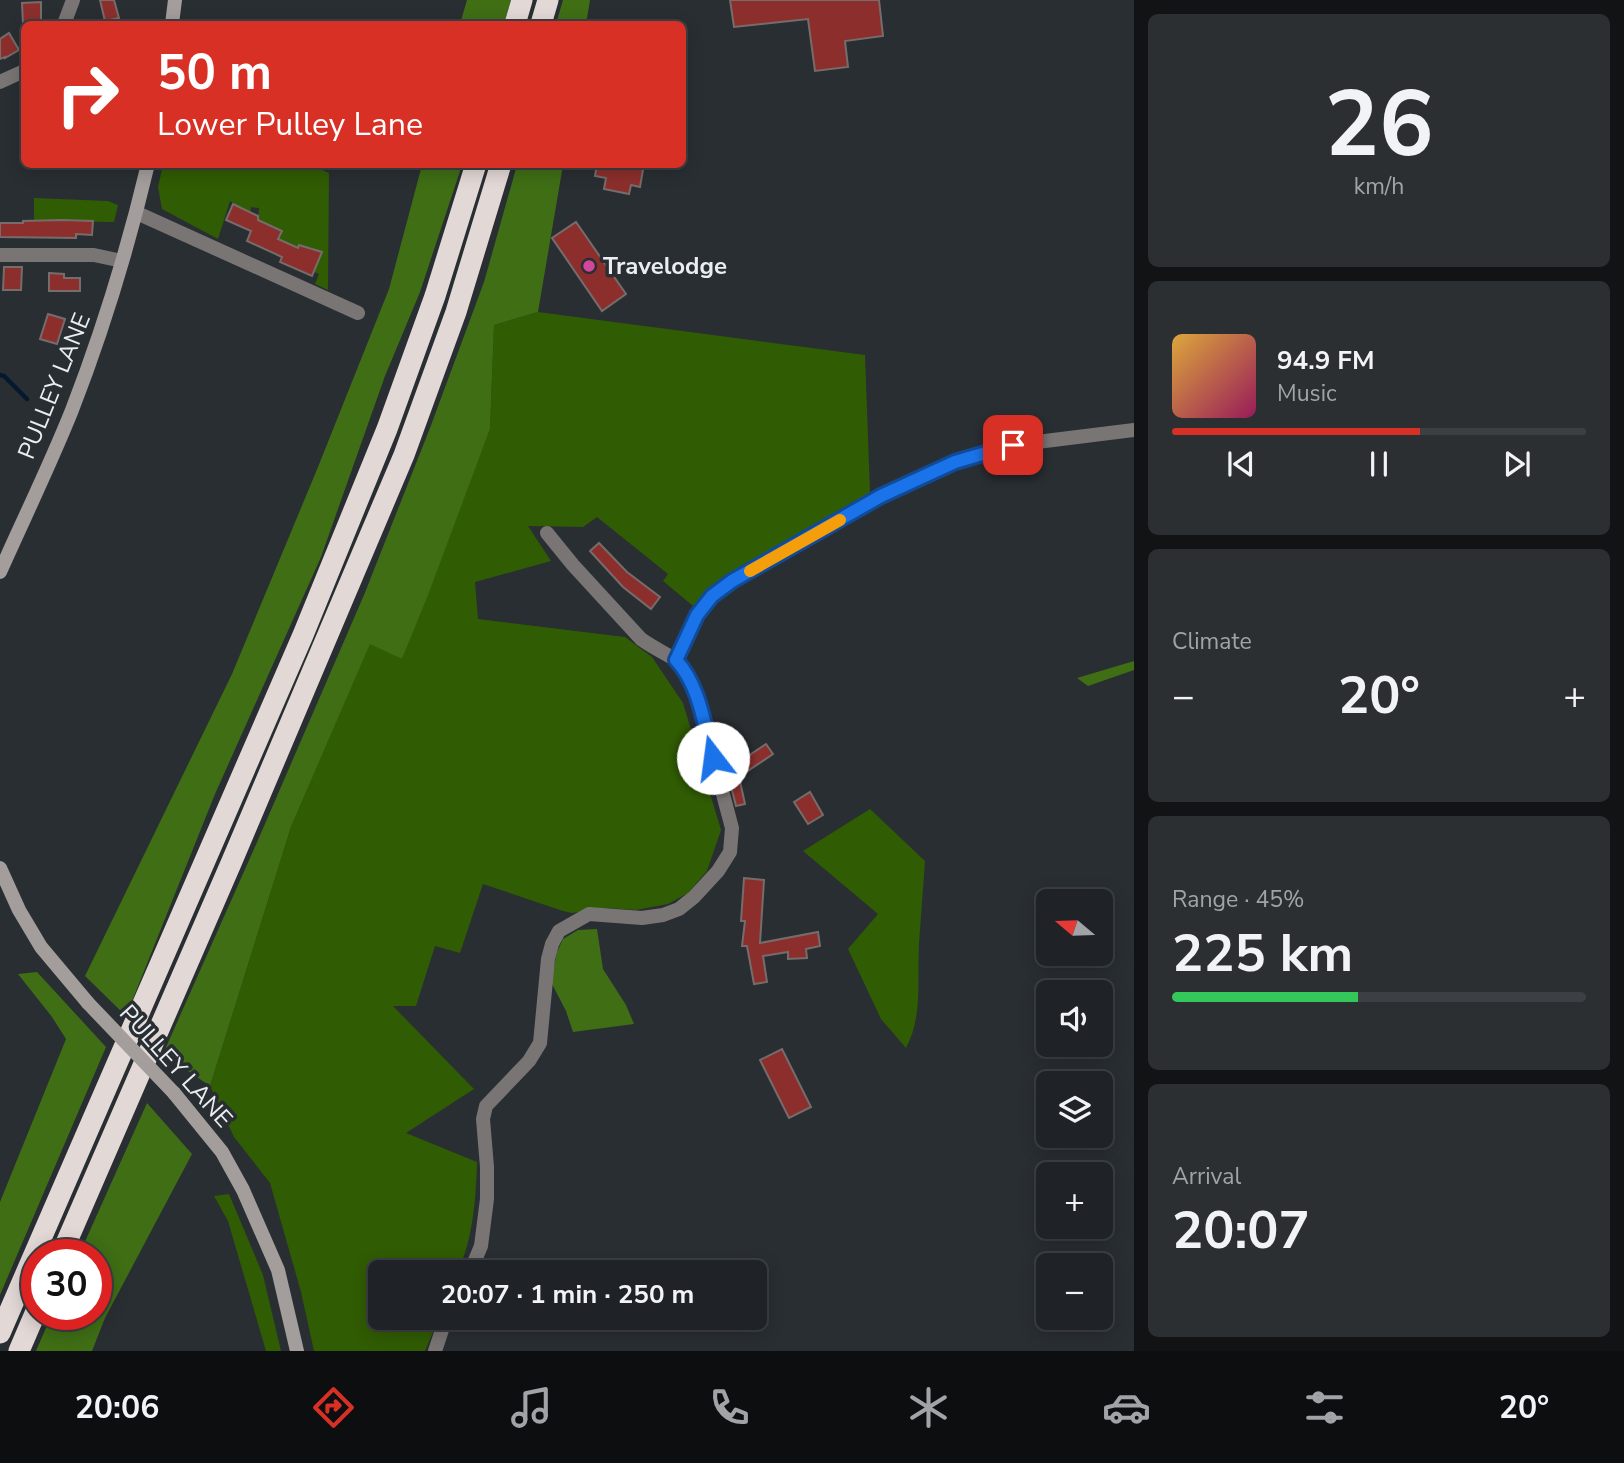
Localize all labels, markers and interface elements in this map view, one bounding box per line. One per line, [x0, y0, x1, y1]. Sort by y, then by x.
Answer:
text: 50 m [157, 39, 272, 106]
icon: right [42, 49, 133, 140]
text: 26 [1324, 63, 1434, 187]
text: Lower Pulley Lane [157, 103, 423, 146]
text: km/h [1354, 171, 1404, 202]
place label: Travelodge [603, 250, 727, 282]
marker: Travelodge [581, 258, 597, 274]
street label: PULLEY LANE [10, 308, 98, 464]
text: 94.9 FM [1277, 343, 1374, 378]
text: Music [1277, 378, 1337, 409]
pin [983, 415, 1043, 475]
icon: arrive [994, 426, 1032, 464]
icon: previous [1222, 445, 1260, 483]
icon: pause [1360, 445, 1398, 483]
icon: next [1498, 445, 1536, 483]
text: Climate [1172, 626, 1252, 657]
text: 20° [1338, 660, 1420, 731]
text: − [1172, 671, 1195, 722]
text: + [1563, 671, 1586, 722]
position arrow [676, 721, 750, 795]
text: Range · 45% [1172, 884, 1304, 915]
north arrow [1036, 889, 1113, 966]
map controls [1036, 889, 1113, 1330]
text: 225 km [1172, 918, 1353, 989]
button: sound [1036, 980, 1113, 1057]
street label: PULLEY LANE [112, 998, 240, 1134]
button: layers [1036, 1071, 1113, 1148]
text: Arrival [1172, 1161, 1241, 1192]
button: + [1036, 1162, 1113, 1239]
text: 20:07 [1172, 1195, 1310, 1266]
speed limit sign: 30 [21, 1239, 112, 1330]
button: − [1036, 1253, 1113, 1330]
text: 20:07 · 1 min · 250 m [441, 1277, 694, 1312]
icon: directions [309, 1383, 358, 1432]
icon: music [507, 1383, 556, 1432]
icon: phone [705, 1383, 754, 1432]
icon: climate [904, 1383, 953, 1432]
icon: car [1102, 1383, 1151, 1432]
icon: filters [1300, 1383, 1349, 1432]
text: 20:06 [75, 1386, 159, 1429]
text: 20° [1499, 1386, 1549, 1429]

